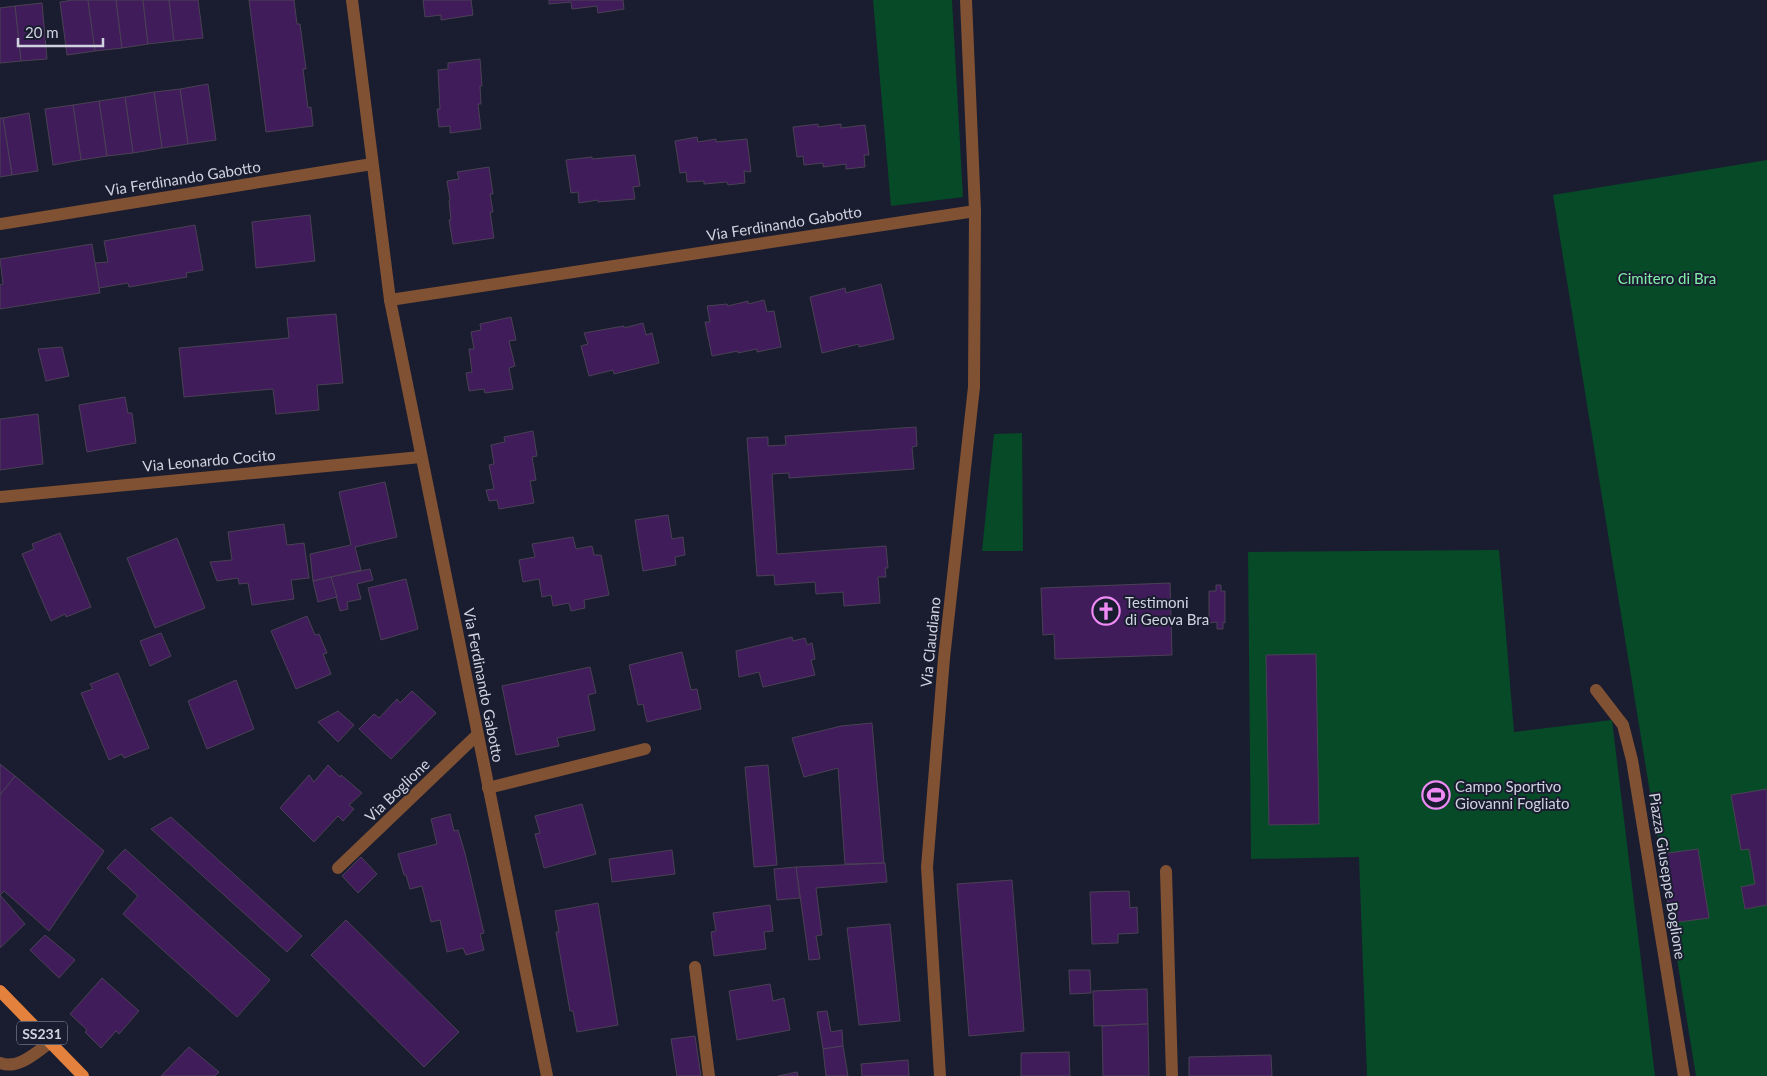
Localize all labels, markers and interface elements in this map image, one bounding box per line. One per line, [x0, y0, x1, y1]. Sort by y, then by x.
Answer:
scale bar [18, 15, 102, 47]
text: 20 m [25, 23, 59, 41]
street label: Via Ferdinando Gabotto [104, 157, 262, 199]
street label: Via Ferdinando Gabotto [705, 202, 863, 244]
park label: Cimitero di Bra [1618, 269, 1716, 287]
street label: Via Leonardo Cocito [142, 445, 276, 475]
place label: Testimoni di Geova Bra [1125, 593, 1209, 628]
street label: Via Claudiano [916, 596, 944, 688]
church icon: Testimoni di Geova Bra [1091, 596, 1121, 626]
street label: Via Ferdinando Gabotto [460, 606, 508, 764]
street label: Via Boglione [361, 755, 433, 825]
place label: Campo Sportivo Giovanni Fogliato [1455, 777, 1569, 812]
sports icon: Campo Sportivo Giovanni Fogliato [1421, 780, 1451, 810]
street label: Piazza Giuseppe Boglione [1646, 791, 1690, 961]
road number: SS231 [17, 1021, 67, 1044]

